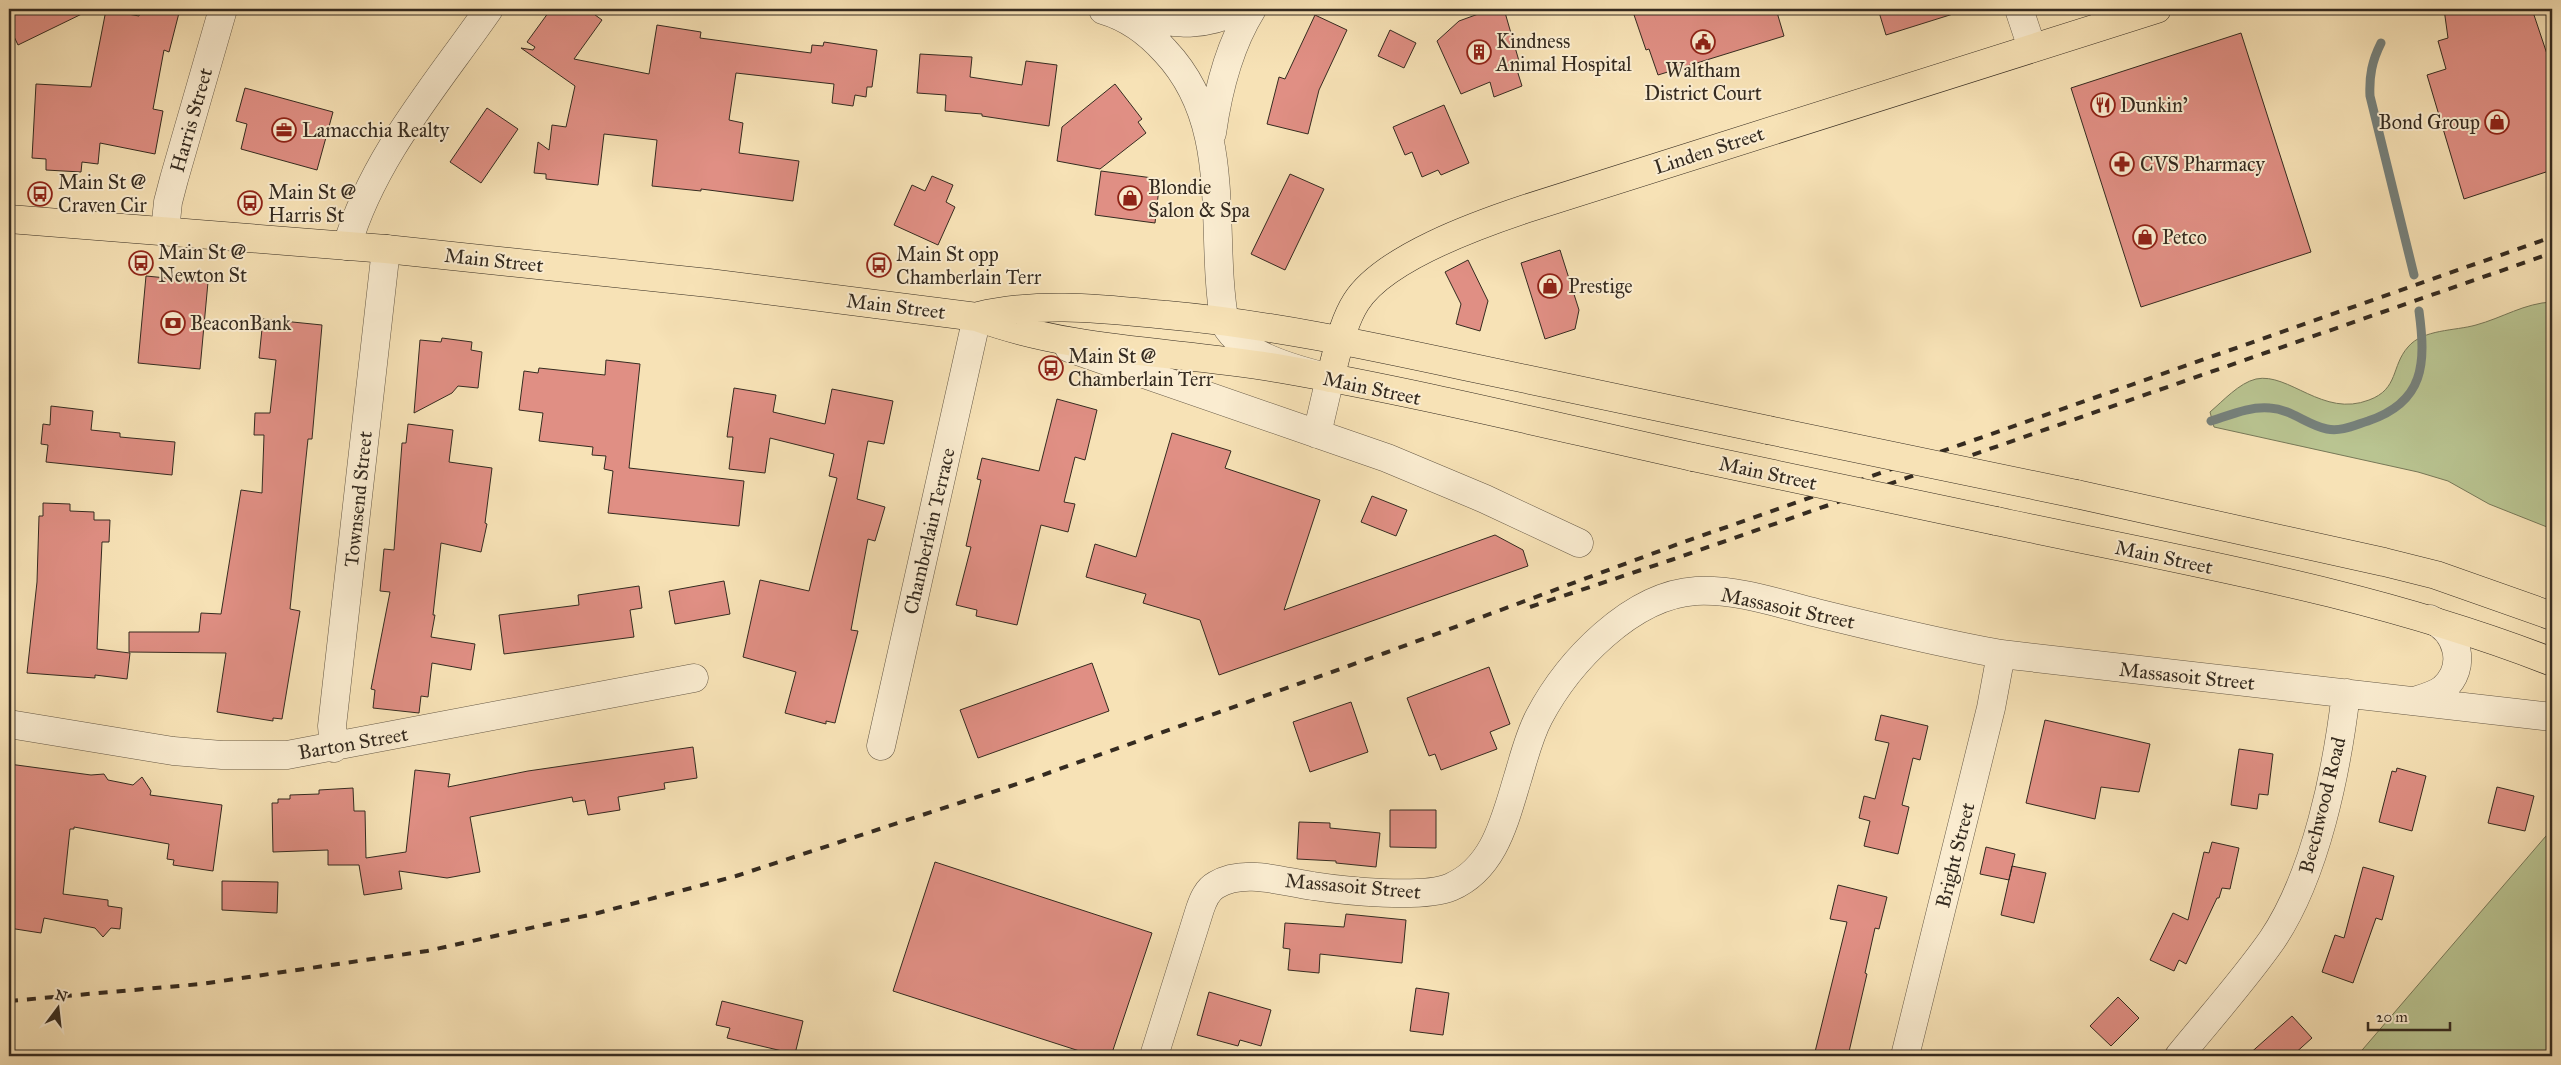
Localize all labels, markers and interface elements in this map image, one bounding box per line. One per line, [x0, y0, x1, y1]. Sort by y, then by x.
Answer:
place label: Kindness Animal Hospital [1495, 29, 1632, 76]
public building icon: Waltham District Court [1690, 29, 1716, 55]
building icon: Kindness Animal Hospital [1466, 39, 1492, 65]
place label: Waltham District Court [1644, 58, 1762, 105]
street label: Harris Street [165, 65, 217, 175]
restaurant icon: Dunkin' [2090, 92, 2116, 118]
place label: Dunkin' [2120, 93, 2188, 117]
shop icon: Bond Group [2484, 109, 2510, 135]
place label: Bond Group [2378, 110, 2480, 134]
office icon: Lamacchia Realty [271, 117, 297, 143]
place label: Lamacchia Realty [302, 118, 450, 142]
street label: Linden Street [1651, 121, 1767, 179]
pharmacy icon: CVS Pharmacy [2109, 151, 2135, 177]
place label: CVS Pharmacy [2140, 152, 2266, 176]
place label: Main St @ Craven Cir [58, 170, 147, 217]
place label: Blondie Salon & Spa [1148, 175, 1250, 222]
place label: Main St @ Harris St [268, 180, 356, 227]
bus stop icon: Main St @ Craven Cir [27, 181, 53, 207]
shop icon: Blondie Salon & Spa [1117, 185, 1143, 211]
bus stop icon: Main St @ Harris St [237, 190, 263, 216]
shop icon: Petco [2132, 224, 2158, 250]
place label: Petco [2162, 225, 2207, 249]
place label: Main St @ Newton St [158, 240, 247, 287]
place label: Main St opp Chamberlain Terr [896, 242, 1042, 289]
street label: Main Street [443, 243, 545, 277]
bus stop icon: Main St @ Newton St [128, 250, 154, 276]
bus stop icon: Main St opp Chamberlain Terr [866, 252, 892, 278]
shop icon: Prestige [1537, 273, 1563, 299]
place label: Prestige [1568, 274, 1633, 299]
street label: Main Street [845, 288, 947, 324]
bank icon: BeaconBank [160, 310, 186, 336]
place label: BeaconBank [190, 311, 292, 335]
place label: Main St @ Chamberlain Terr [1068, 344, 1214, 391]
bus stop icon: Main St @ Chamberlain Terr [1038, 355, 1064, 381]
street label: Main Street [1321, 366, 1423, 410]
street label: Townsend Street [339, 430, 377, 568]
street label: Chamberlain Terrace [898, 445, 960, 617]
street label: Main Street [1717, 451, 1819, 495]
street label: Main Street [2113, 535, 2215, 579]
street label: Massasoit Street [1719, 582, 1857, 634]
street label: Massasoit Street [2118, 657, 2256, 695]
street label: Barton Street [296, 722, 410, 764]
street label: Beechwood Road [2293, 734, 2351, 876]
street label: Bright Street [1930, 800, 1981, 910]
street label: Massasoit Street [1284, 868, 1422, 904]
north arrow [32, 982, 82, 1032]
text: N [53, 986, 69, 1006]
scale bar [2368, 1000, 2451, 1032]
text: 20 m [2376, 1008, 2408, 1026]

